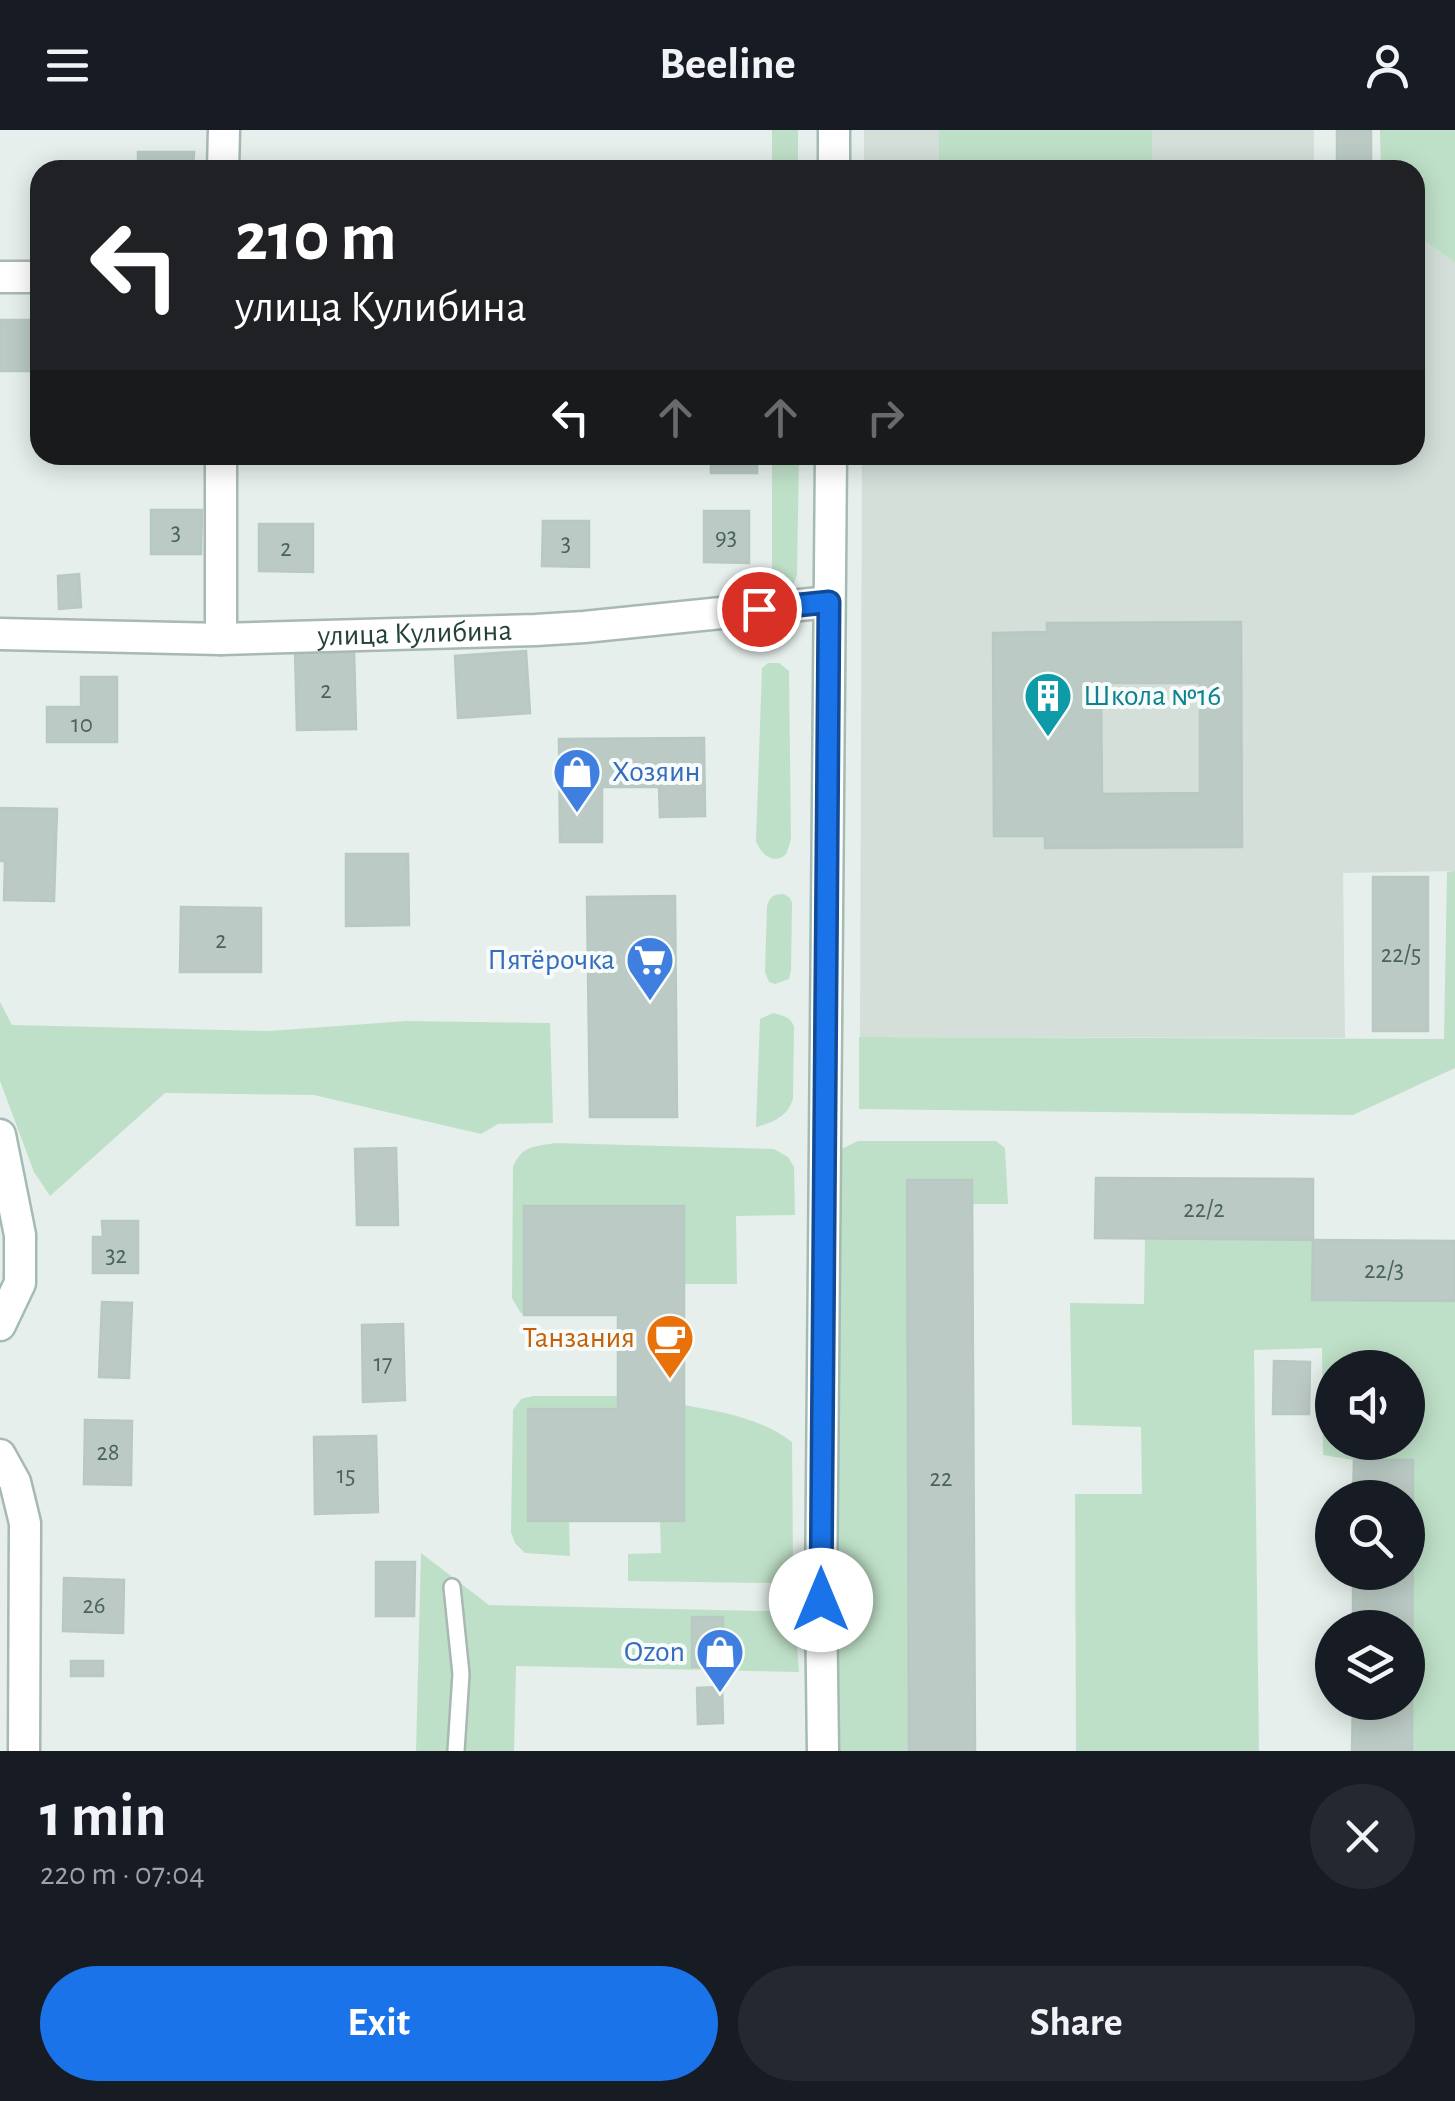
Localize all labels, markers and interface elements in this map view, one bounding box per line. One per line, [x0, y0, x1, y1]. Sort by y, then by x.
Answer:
icon: menu [40, 38, 95, 93]
icon: person [1360, 38, 1415, 93]
text: Beeline [659, 42, 796, 87]
icon: left [70, 200, 200, 330]
text: 210 m [235, 203, 397, 273]
text: улица Кулибина [235, 285, 527, 330]
icon: left [543, 390, 598, 445]
icon: ahead [648, 390, 703, 445]
icon: ahead [753, 390, 808, 445]
icon: right [858, 390, 913, 445]
house number: 3 [171, 520, 181, 545]
house number: 93 [715, 525, 737, 550]
house number: 3 [561, 531, 571, 556]
house number: 2 [280, 536, 292, 561]
pin [717, 567, 802, 652]
icon: arrive [732, 582, 787, 637]
street label: улица Кулибина [316, 616, 513, 651]
building icon: Школа №16 [1022, 670, 1074, 738]
house number: 2 [320, 678, 332, 703]
place label: Школа №16 [1083, 681, 1221, 711]
house number: 10 [71, 712, 93, 737]
shop icon: Хозяин [551, 746, 603, 814]
place label: Хозяин [612, 757, 701, 787]
house number: 2 [215, 928, 227, 953]
supermarket icon: Пятёрочка [624, 934, 676, 1002]
house number: 22/5 [1381, 942, 1421, 967]
place label: Пятёрочка [487, 945, 615, 975]
house number: 22/2 [1183, 1197, 1225, 1222]
house number: 32 [105, 1243, 127, 1268]
house number: 22/3 [1364, 1258, 1404, 1283]
cafe icon: Танзания [644, 1312, 696, 1380]
place label: Танзания [523, 1323, 635, 1353]
map controls [1315, 1350, 1425, 1720]
button: sound [1315, 1350, 1425, 1460]
house number: 17 [373, 1351, 393, 1376]
house number: 28 [96, 1440, 120, 1465]
house number: 15 [336, 1463, 356, 1488]
house number: 22 [930, 1466, 952, 1491]
button: search [1315, 1480, 1425, 1590]
position arrow [769, 1548, 873, 1652]
house number: 26 [82, 1593, 106, 1618]
button: layers [1315, 1610, 1425, 1720]
shop icon: Ozon [694, 1626, 746, 1694]
place label: Ozon [624, 1637, 685, 1667]
button: close [1310, 1784, 1415, 1889]
text: 1 min [40, 1787, 166, 1847]
text: 220 m · 07:04 [40, 1858, 205, 1890]
button: Exit [40, 1966, 718, 2081]
button: Share [738, 1966, 1415, 2081]

